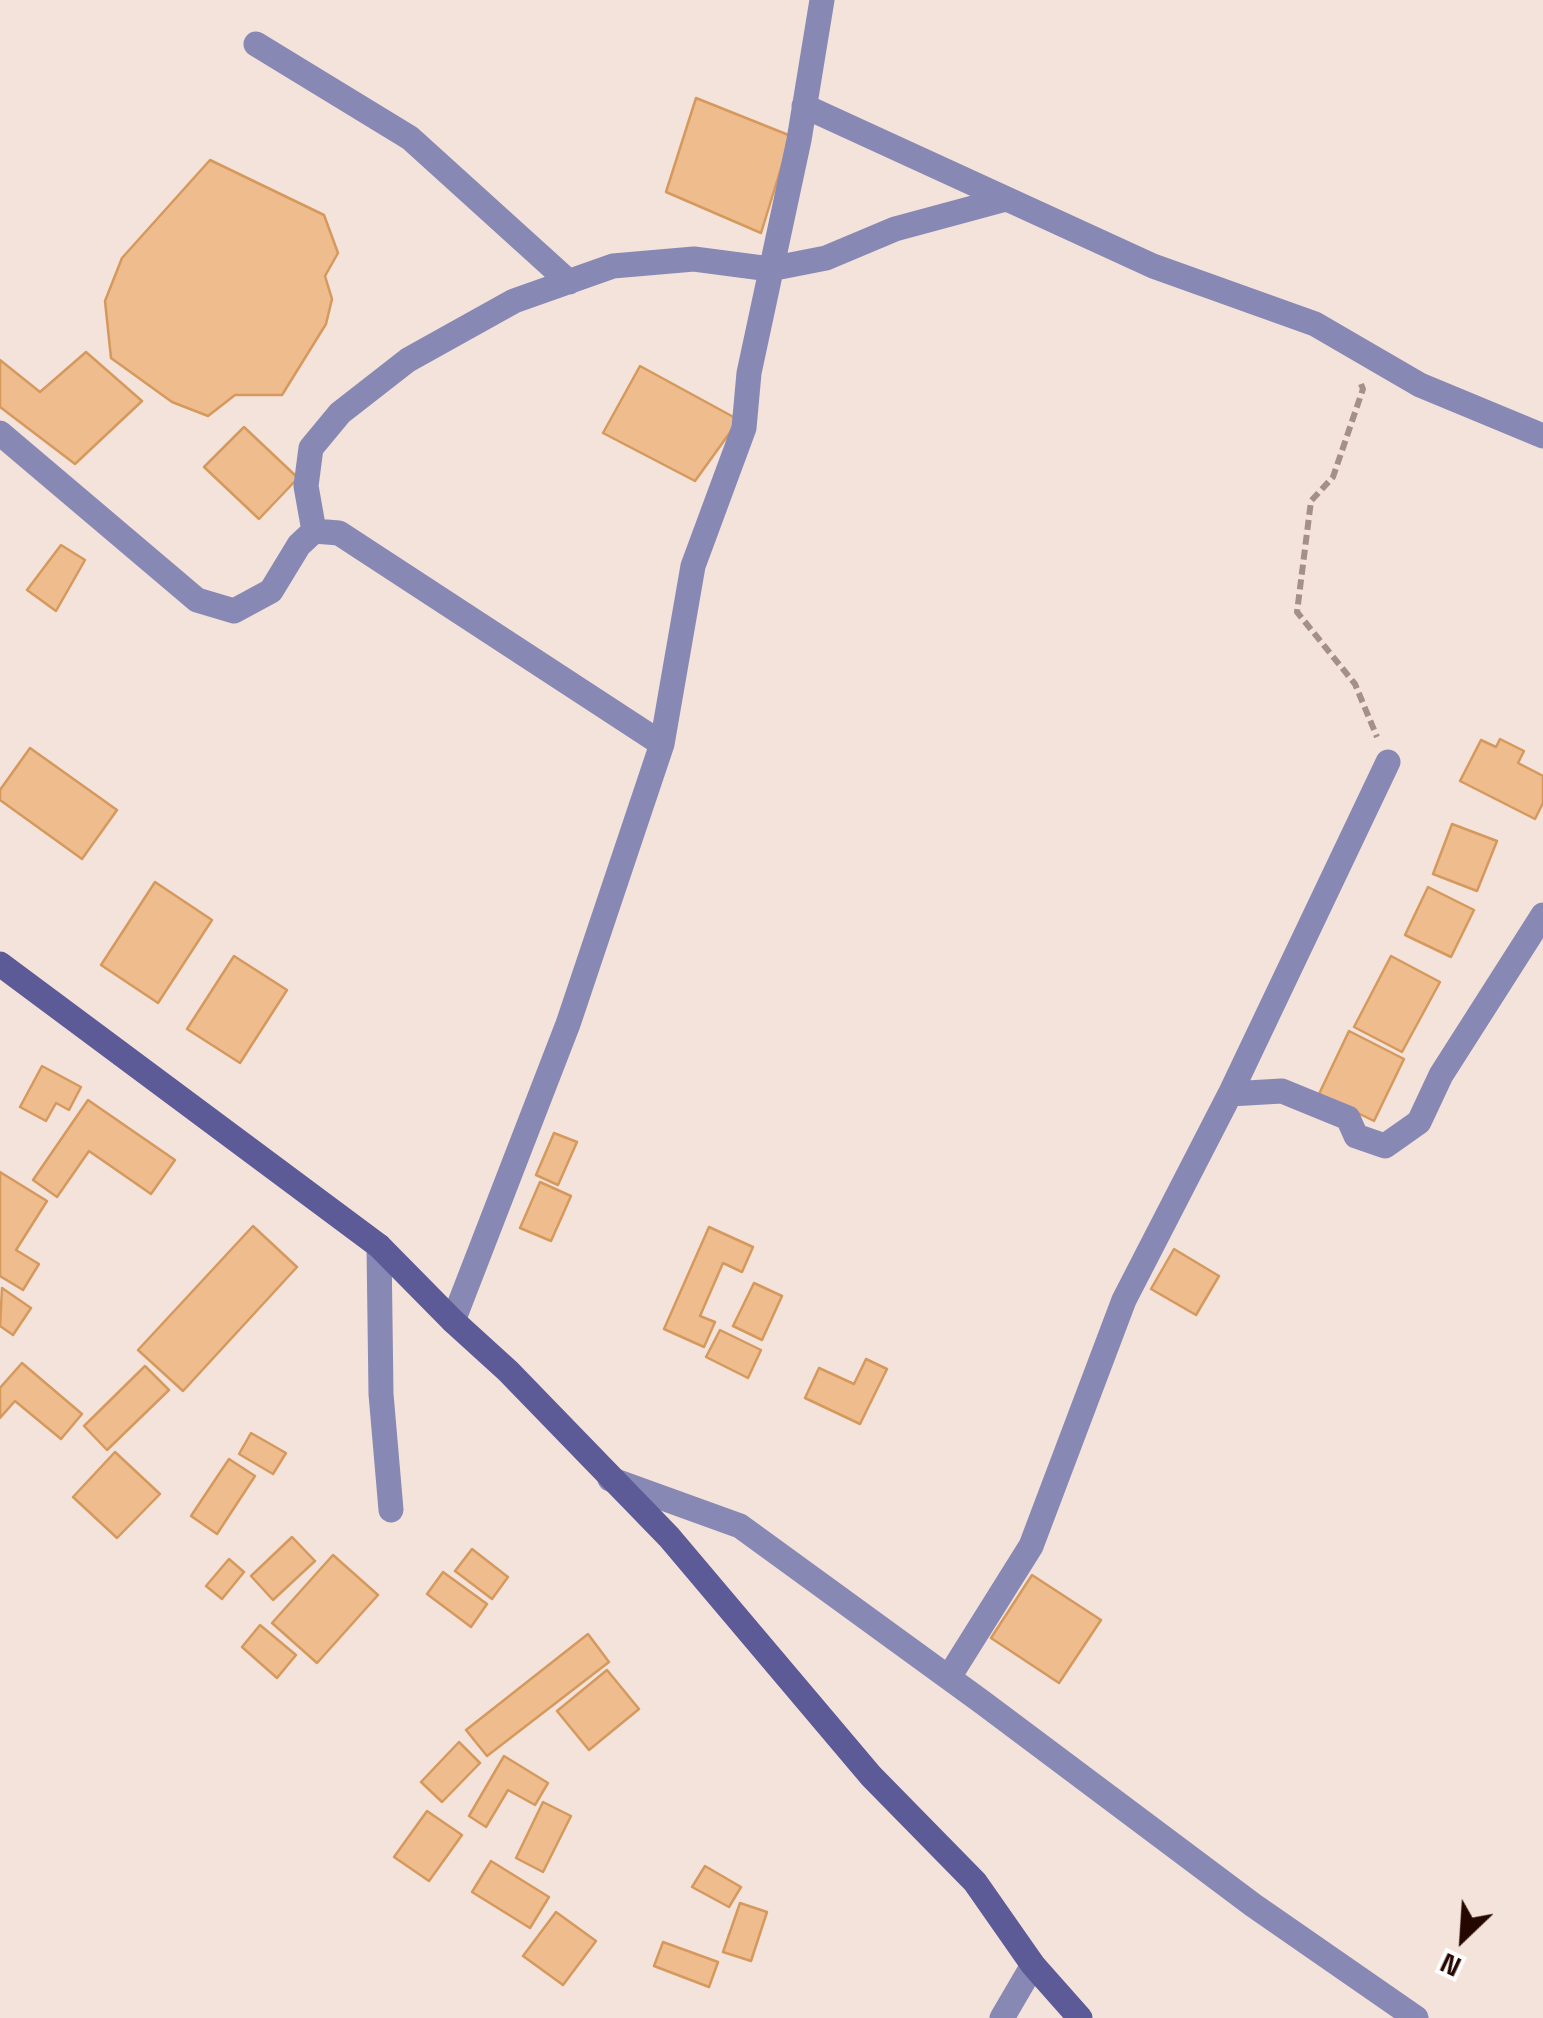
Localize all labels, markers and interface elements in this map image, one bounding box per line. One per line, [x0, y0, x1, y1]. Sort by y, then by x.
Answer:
north arrow [1413, 1888, 1513, 1988]
text: N [1434, 1945, 1466, 1985]

